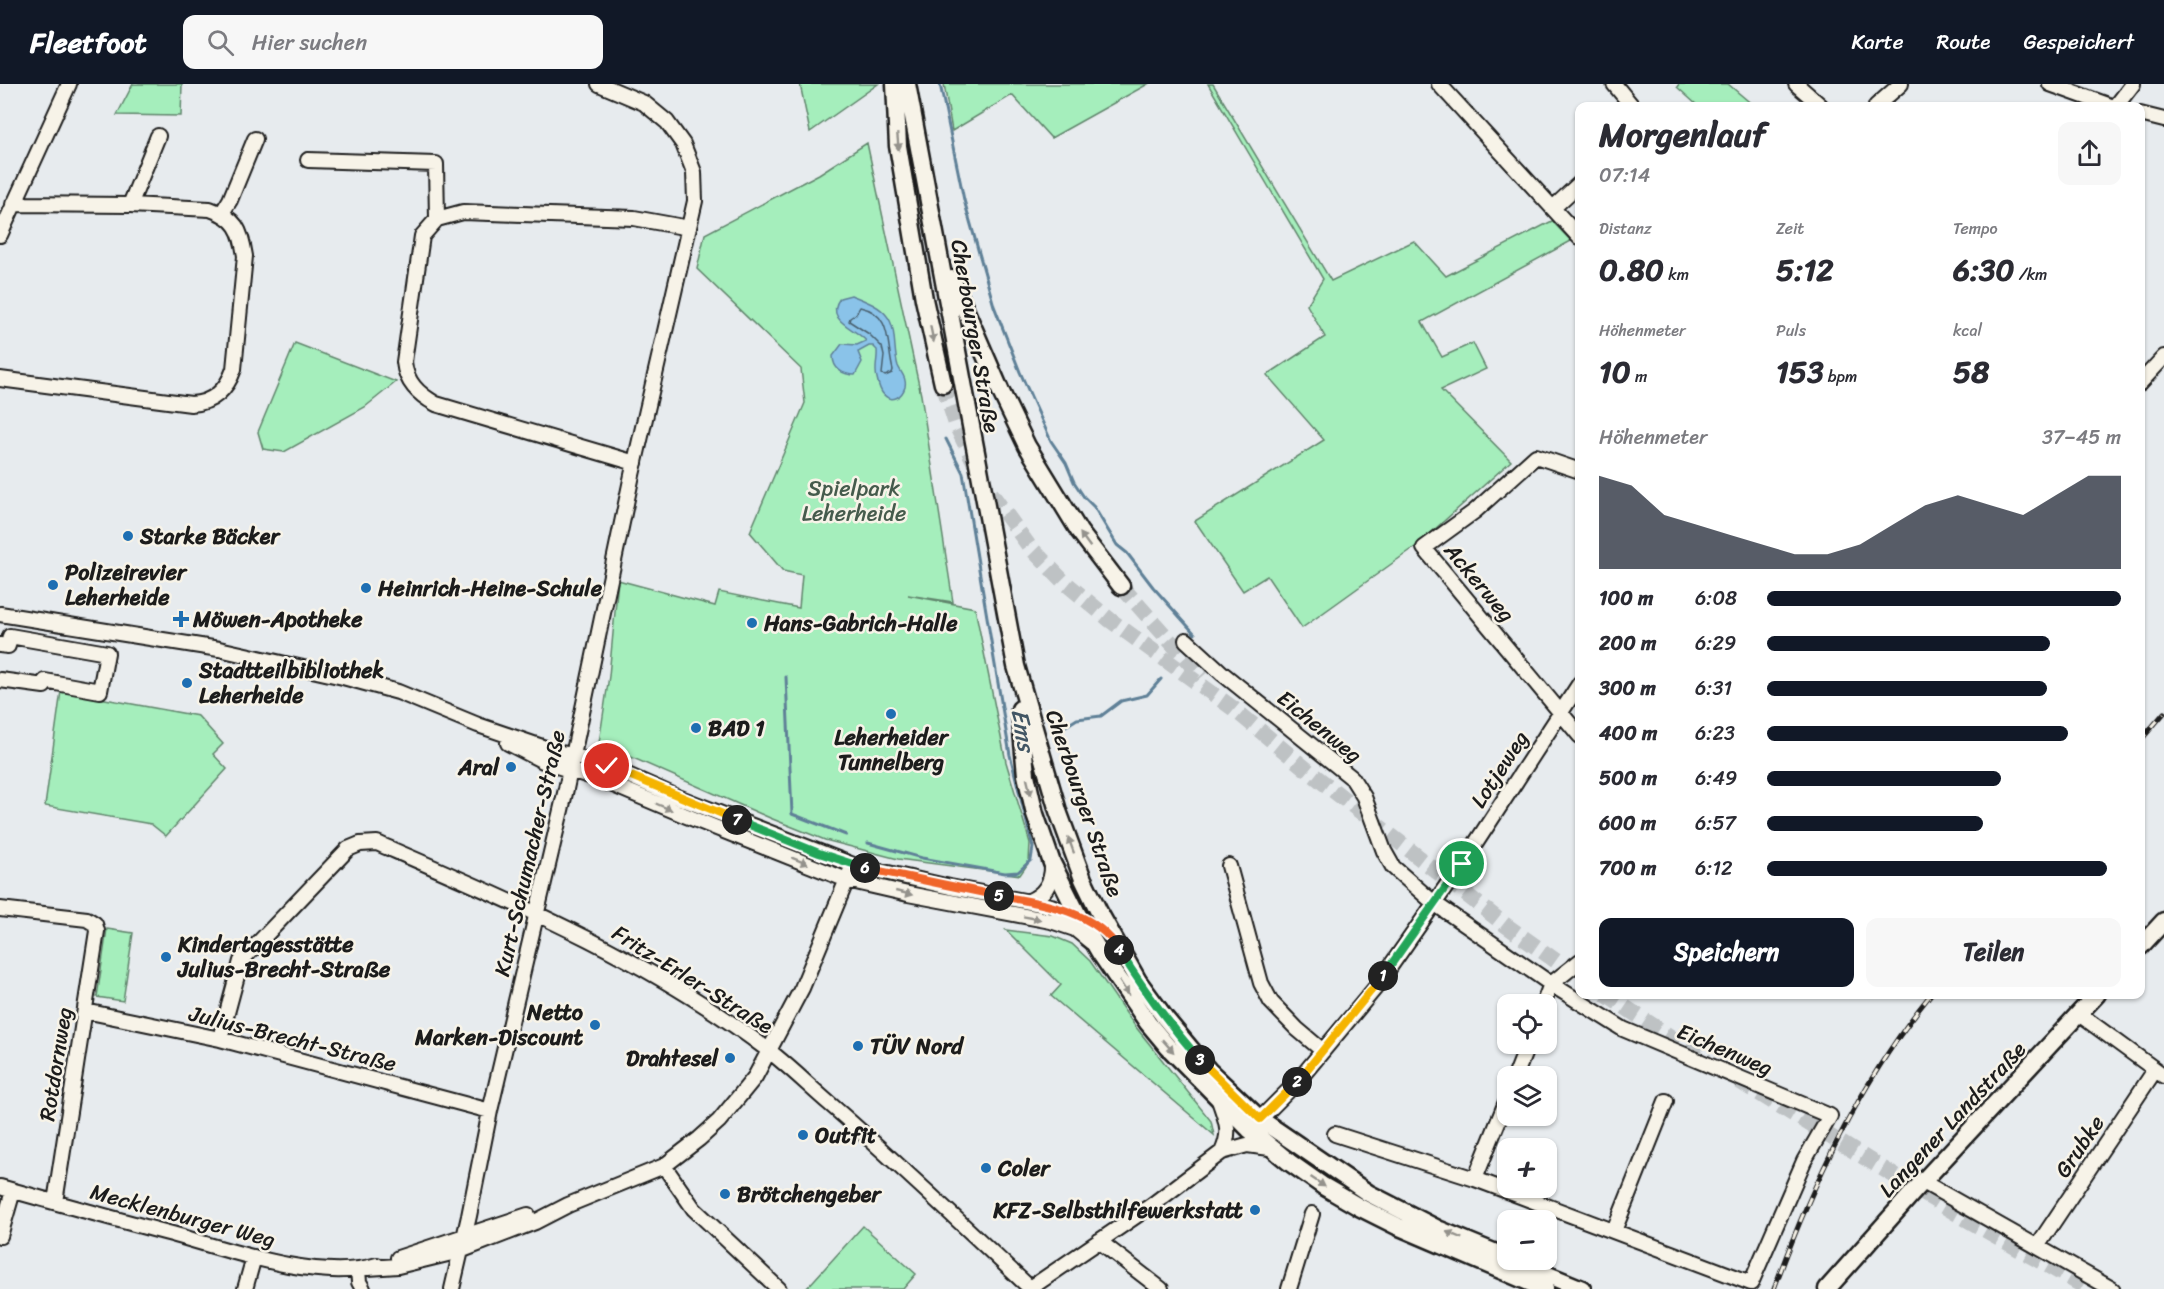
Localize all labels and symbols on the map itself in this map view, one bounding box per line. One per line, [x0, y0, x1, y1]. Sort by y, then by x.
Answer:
one-way arrow [893, 133, 903, 152]
street label: Cherbourger Straße [939, 236, 1012, 436]
one-way arrow [928, 325, 937, 344]
park label: Spielpark Leherheide [802, 469, 906, 533]
place label: Starke Bäcker [139, 517, 281, 556]
marker: Starke Bäcker [121, 529, 135, 543]
one-way arrow [1079, 532, 1091, 548]
street label: Ackerweg [1433, 533, 1525, 631]
place label: Polizeirevier Leherheide [65, 553, 188, 617]
place label: Heinrich-Heine-Schule [377, 569, 603, 608]
marker: Polizeirevier Leherheide [46, 578, 60, 592]
marker: Heinrich-Heine-Schule [359, 581, 373, 595]
place label: Möwen-Apotheke [192, 600, 363, 639]
place label: Hans-Gabrich-Halle [763, 604, 958, 643]
marker: Möwen-Apotheke [174, 612, 188, 626]
marker: Hans-Gabrich-Halle [745, 616, 759, 630]
place label: Stadtteilbibliothek Leherheide [198, 651, 384, 715]
marker: Stadtteilbibliothek Leherheide [180, 676, 194, 690]
street label: Eichenweg [1268, 679, 1371, 773]
street label: Cherbourger Straße [1034, 704, 1135, 902]
water label: Ems [999, 705, 1048, 758]
marker: Leherheider Tunnelberg [884, 707, 898, 721]
place label: BAD 1 [708, 709, 765, 748]
place label: Leherheider Tunnelberg [834, 718, 950, 782]
marker: BAD 1 [689, 721, 703, 735]
street label: Lotjeweg [1460, 722, 1539, 816]
street label: Kurt-Schumacher-Straße [482, 726, 577, 980]
pin [581, 740, 632, 791]
place label: Aral [457, 748, 501, 787]
marker: Aral [504, 760, 518, 774]
one-way arrow [1024, 777, 1034, 796]
one-way arrow [655, 802, 673, 812]
pin: 7 [722, 805, 752, 835]
one-way arrow [1065, 836, 1075, 854]
pin [1436, 838, 1487, 889]
pin: 6 [850, 853, 880, 883]
one-way arrow [792, 856, 810, 866]
pin: 5 [984, 881, 1014, 911]
one-way arrow [895, 889, 914, 898]
one-way arrow [1023, 913, 1042, 922]
street label: Fritz-Erler-Straße [604, 914, 782, 1045]
place label: Kindertagesstätte Julius-Brecht-Straße [176, 925, 391, 989]
pin: 4 [1104, 935, 1134, 965]
marker: Kindertagesstätte Julius-Brecht-Straße [159, 950, 173, 964]
pin: 1 [1368, 961, 1398, 991]
one-way arrow [1118, 980, 1129, 996]
place label: Netto Marken-Discount [414, 993, 584, 1057]
street label: Julius-Brecht-Straße [184, 994, 401, 1083]
street label: Rotdornweg [27, 1004, 84, 1124]
street label: Eichenweg [1671, 1012, 1779, 1087]
marker: Netto Marken-Discount [588, 1018, 602, 1032]
place label: TÜV Nord [870, 1027, 965, 1066]
street label: Langener Landstraße [1869, 1032, 2036, 1207]
place label: Drahtesel [626, 1039, 720, 1078]
marker: TÜV Nord [851, 1039, 865, 1053]
one-way arrow [1161, 1039, 1175, 1054]
pin: 3 [1185, 1045, 1215, 1075]
marker: Drahtesel [723, 1051, 737, 1065]
pin: 2 [1282, 1067, 1312, 1097]
street label: Grubke [2044, 1107, 2115, 1186]
place label: Outfit [815, 1116, 877, 1155]
marker: Outfit [796, 1128, 810, 1142]
place label: Coler [997, 1149, 1051, 1188]
marker: Coler [979, 1161, 993, 1175]
street label: Mecklenburger Weg [86, 1172, 280, 1259]
place label: Brötchengeber [737, 1175, 882, 1214]
one-way arrow [1309, 1176, 1325, 1188]
marker: Brötchengeber [718, 1187, 732, 1201]
place label: KFZ-Selbsthilfewerkstatt [992, 1191, 1244, 1230]
marker: KFZ-Selbsthilfewerkstatt [1248, 1203, 1262, 1217]
one-way arrow [1444, 1230, 1462, 1240]

